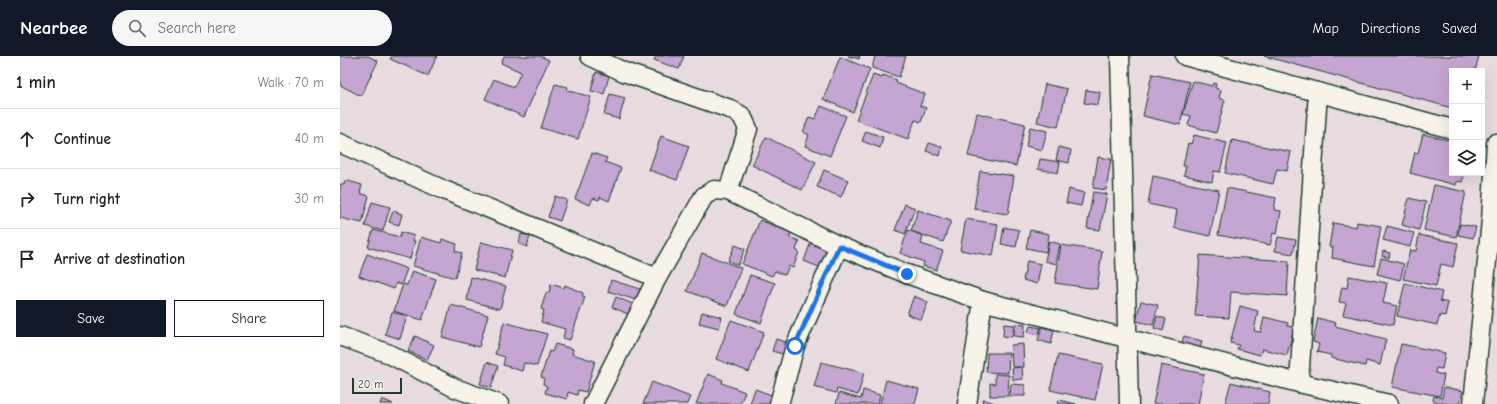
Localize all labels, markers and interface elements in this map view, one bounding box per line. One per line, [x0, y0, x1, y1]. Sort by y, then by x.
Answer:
search box [112, 10, 392, 46]
text: Nearbee [20, 17, 88, 39]
icon: search [126, 17, 148, 39]
text: Search here [158, 19, 236, 37]
text: Map [1312, 20, 1339, 37]
text: Directions [1361, 20, 1420, 37]
text: Saved [1442, 20, 1477, 37]
map controls [1449, 68, 1485, 176]
button: + [1449, 68, 1485, 104]
text: 1 min [16, 73, 56, 92]
text: Walk · 70 m [258, 75, 324, 90]
button: − [1449, 104, 1485, 140]
icon: ahead [16, 128, 38, 150]
text: Continue [54, 130, 111, 148]
text: 40 m [295, 131, 324, 146]
button: layers [1449, 140, 1485, 176]
icon: right [16, 188, 38, 210]
text: Turn right [54, 190, 120, 208]
text: 30 m [294, 191, 324, 206]
icon: arrive [16, 248, 38, 270]
text: Arrive at destination [54, 250, 185, 268]
route end [898, 265, 916, 283]
button: Save [16, 300, 166, 337]
button: Share [174, 300, 324, 337]
route start [786, 337, 804, 355]
scale bar [352, 376, 402, 395]
text: 20 m [358, 378, 383, 391]

